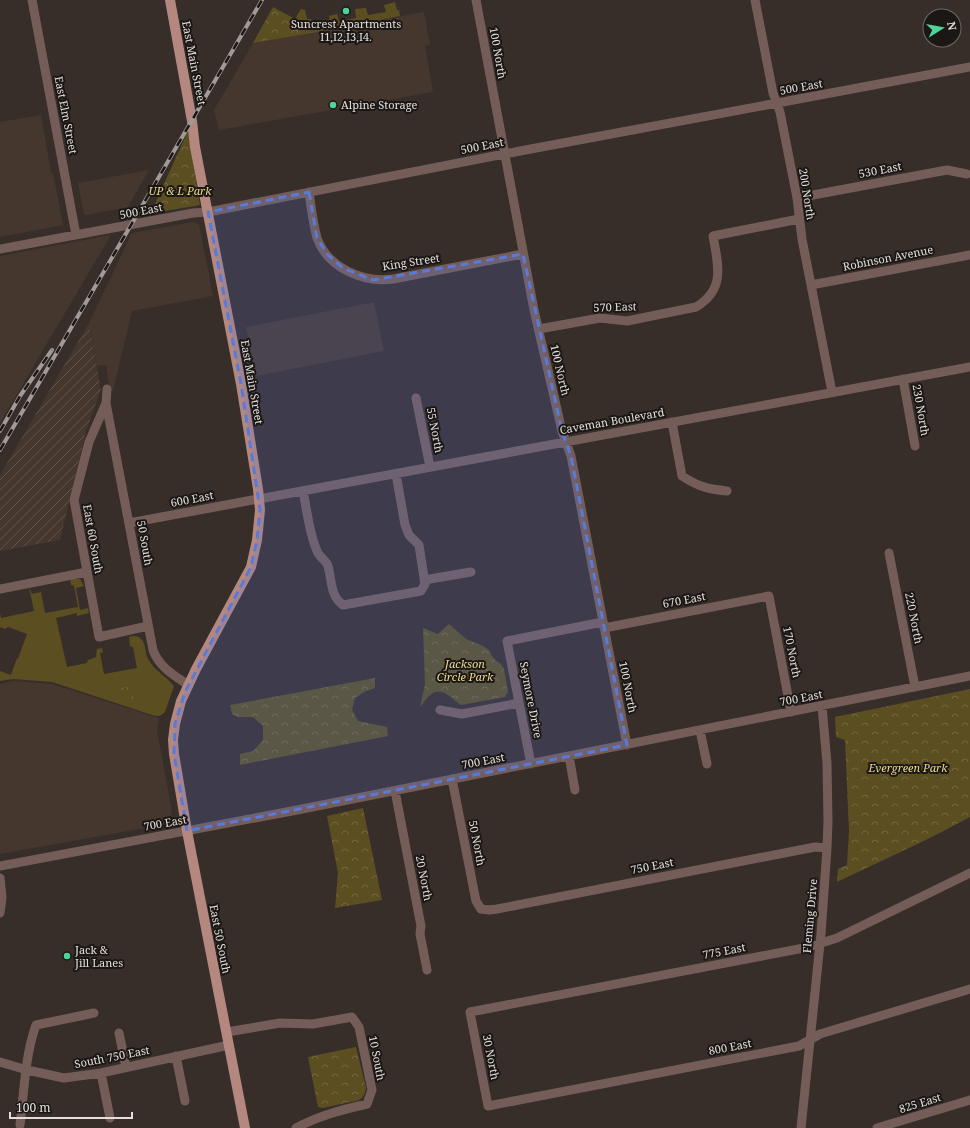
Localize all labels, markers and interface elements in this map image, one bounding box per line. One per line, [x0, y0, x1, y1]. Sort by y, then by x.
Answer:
marker: Suncrest Apartments I1,I2,I3,I4. [341, 6, 351, 16]
north arrow [922, 8, 962, 48]
place label: Suncrest Apartments I1,I2,I3,I4. [291, 16, 401, 44]
street label: East Main Street [179, 20, 210, 106]
text: N [944, 20, 961, 32]
street label: 100 North [487, 26, 510, 80]
street label: East Elm Street [52, 75, 81, 155]
street label: 500 East [778, 75, 824, 98]
place label: Alpine Storage [341, 97, 418, 112]
marker: Alpine Storage [328, 100, 338, 110]
street label: 500 East [459, 134, 505, 157]
street label: 530 East [857, 158, 903, 181]
street label: 200 North [796, 167, 819, 221]
park label: UP & L Park [148, 183, 212, 198]
street label: 500 East [118, 199, 164, 222]
street label: Robinson Avenue [842, 241, 934, 274]
street label: King Street [381, 250, 441, 273]
street label: 570 East [593, 298, 637, 315]
street label: East Main Street [238, 339, 267, 425]
street label: 100 North [547, 343, 574, 397]
street label: 230 North [910, 383, 933, 437]
street label: Caveman Boulevard [558, 404, 666, 437]
street label: 55 North [424, 406, 447, 454]
street label: 600 East [169, 487, 215, 510]
street label: East 60 South [80, 503, 107, 575]
street label: 50 South [134, 519, 157, 567]
street label: 670 East [661, 588, 707, 611]
street label: 220 North [902, 591, 927, 645]
street label: 170 North [780, 625, 805, 679]
park label: Jackson Circle Park [437, 656, 494, 684]
street label: Seymore Drive [517, 660, 546, 740]
street label: 100 North [616, 660, 641, 714]
street label: 700 East [778, 686, 824, 709]
street label: 700 East [460, 749, 506, 772]
park label: Evergreen Park [867, 760, 948, 775]
street label: 700 East [142, 811, 188, 834]
street label: 50 North [466, 819, 489, 867]
street label: 20 North [413, 854, 436, 902]
street label: 750 East [629, 854, 675, 877]
street label: Fleming Drive [799, 878, 820, 954]
street label: East 50 South [206, 903, 235, 975]
street label: 775 East [701, 939, 747, 962]
place label: Jack & Jill Lanes [74, 942, 123, 970]
marker: Jack & Jill Lanes [62, 951, 72, 961]
street label: 30 North [480, 1033, 503, 1081]
street label: 10 South [366, 1034, 389, 1082]
street label: 800 East [707, 1035, 753, 1058]
street label: South 750 East [73, 1042, 151, 1071]
street label: 825 East [897, 1089, 943, 1116]
scale bar [10, 1094, 132, 1120]
text: 100 m [16, 1099, 51, 1116]

